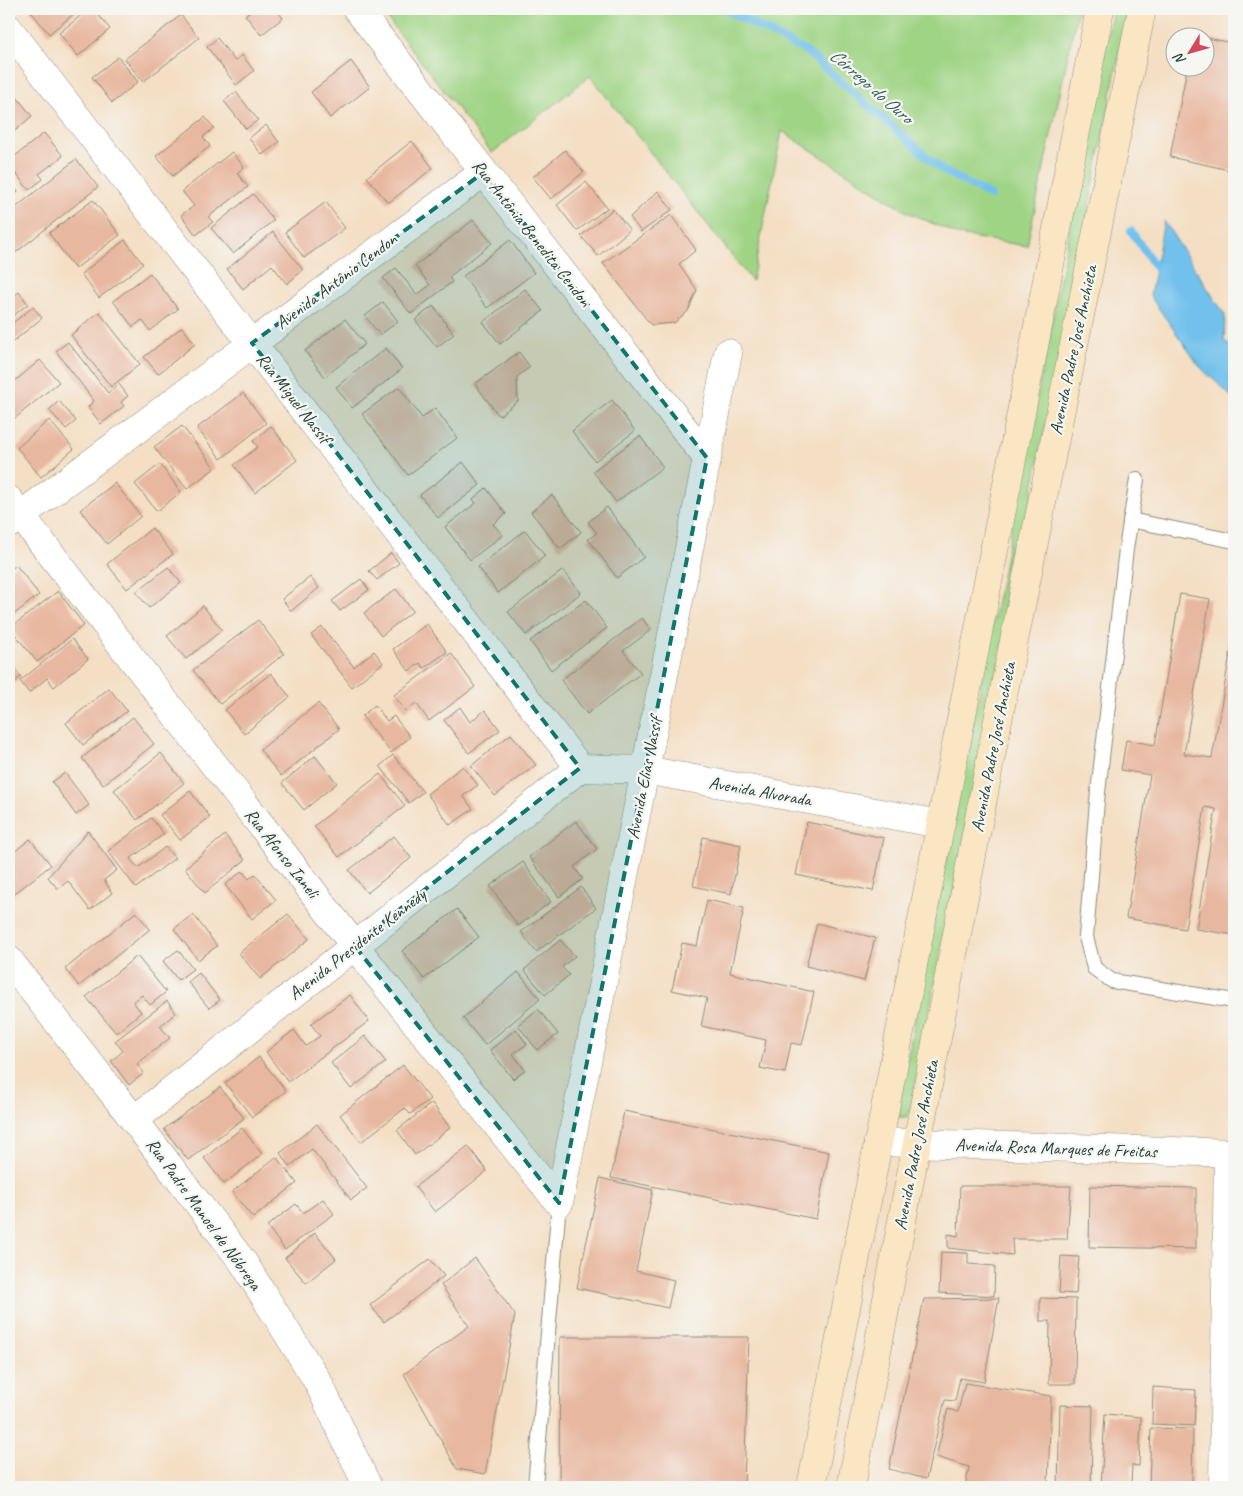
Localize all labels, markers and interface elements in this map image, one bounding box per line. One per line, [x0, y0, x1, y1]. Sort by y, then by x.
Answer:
north arrow [1166, 28, 1216, 78]
water label: Córrego do Ouro [825, 43, 920, 131]
text: N [1169, 49, 1189, 68]
street label: Rua Antônia Benedita Cendon [468, 155, 597, 312]
street label: Avenida Antônio Cendon [271, 228, 402, 334]
street label: Avenida Padre José Anchieta [1044, 262, 1102, 437]
street label: Rua Miguel Nassif [252, 348, 339, 451]
street label: Avenida Padre José Anchieta [966, 659, 1021, 834]
street label: Avenida Elias Nassif [621, 711, 667, 841]
street label: Avenida Alvorada [707, 771, 815, 811]
street label: Rua Afonso Ianeli [240, 804, 325, 904]
street label: Avenida Presidente Kennedy [284, 882, 431, 1004]
street label: Avenida Padre José Anchieta [889, 1057, 944, 1232]
street label: Avenida Rosa Marques de Freitas [955, 1133, 1159, 1163]
street label: Rua Padre Manoel de Nóbrega [142, 1134, 268, 1296]

